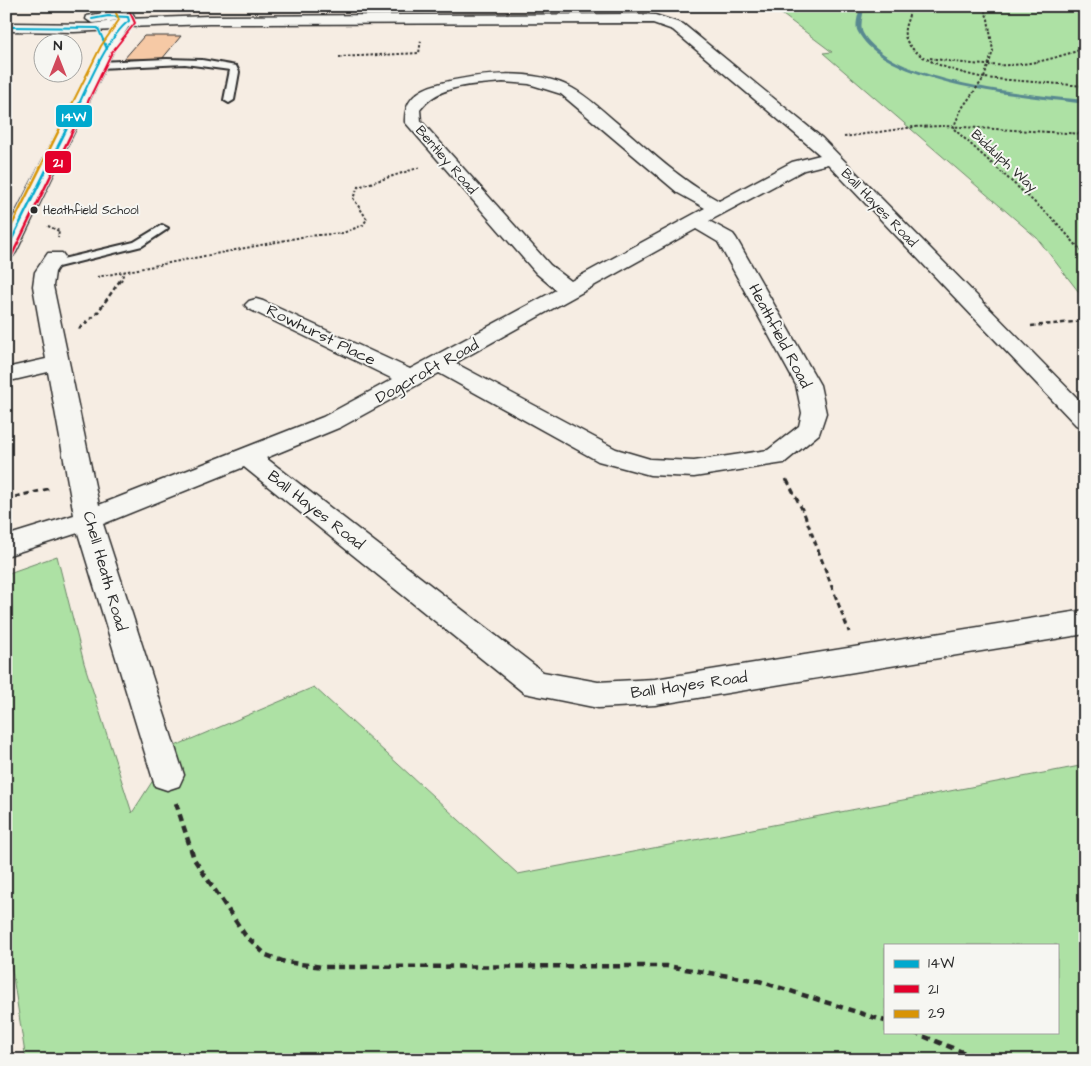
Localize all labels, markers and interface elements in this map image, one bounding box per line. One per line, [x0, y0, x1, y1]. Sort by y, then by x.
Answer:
north arrow [32, 32, 82, 82]
text: N [54, 36, 63, 56]
line badge: 14W [55, 104, 93, 128]
text: 14W [62, 107, 87, 127]
street label: Bentley Road [410, 121, 482, 199]
street label: Biddulph Way [966, 125, 1042, 197]
line badge: 21 [44, 150, 72, 174]
text: 21 [52, 153, 63, 173]
street label: Ball Hayes Road [836, 164, 922, 252]
place label: Heathfield School [43, 202, 139, 219]
marker: Heathfield School [29, 205, 39, 215]
street label: Heathfield Road [743, 280, 817, 392]
street label: Rowhurst Place [263, 299, 380, 371]
street label: Dogcroft Road [372, 334, 483, 409]
street label: Ball Hayes Road [262, 465, 369, 556]
street label: Chell Heath Road [77, 509, 133, 633]
street label: Ball Hayes Road [629, 666, 749, 705]
legend [884, 944, 1058, 1034]
text: 14W [928, 953, 954, 974]
text: 21 [928, 979, 939, 1000]
text: 29 [928, 1003, 945, 1024]

